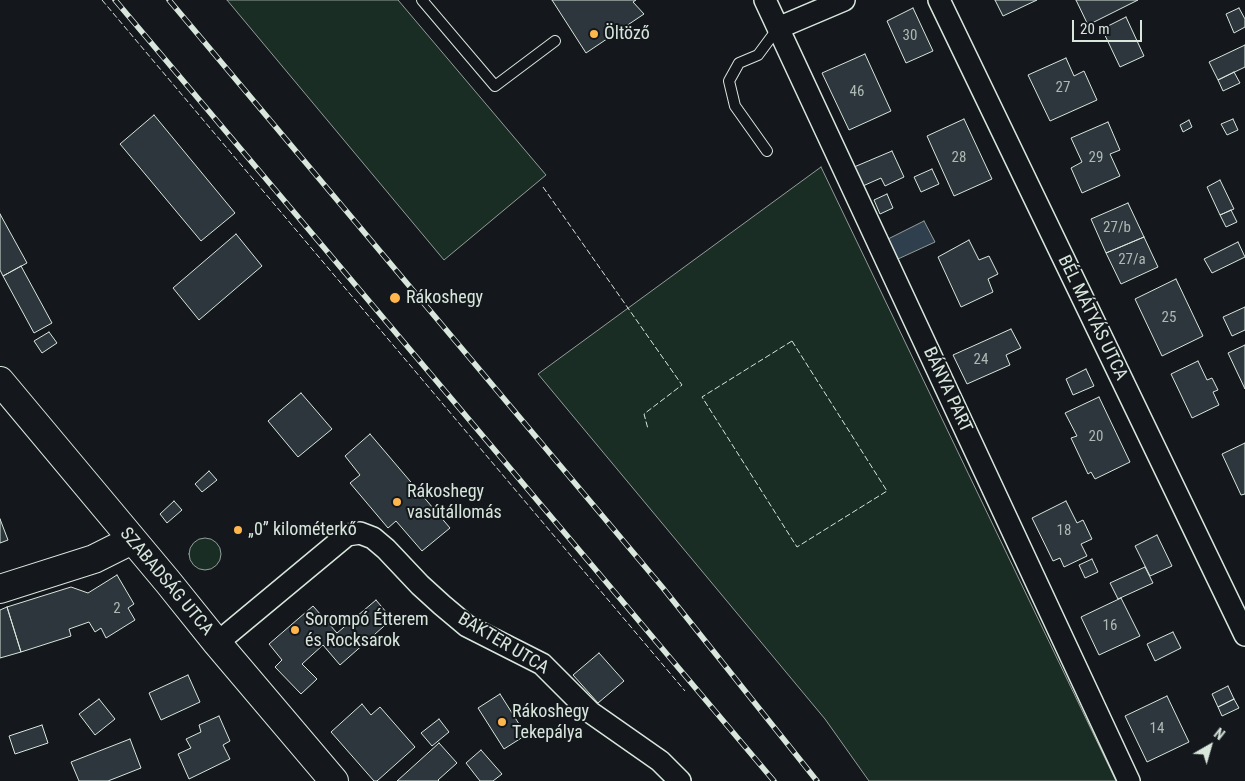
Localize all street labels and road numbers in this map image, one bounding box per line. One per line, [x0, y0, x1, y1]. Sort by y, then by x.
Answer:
street label: BÉL MÁTYÁS UTCA [1052, 252, 1132, 384]
street label: BÁNYA PART [918, 344, 976, 436]
street label: SZABADSÁG UTCA [115, 524, 217, 640]
street label: BAKTER UTCA [454, 609, 552, 679]

